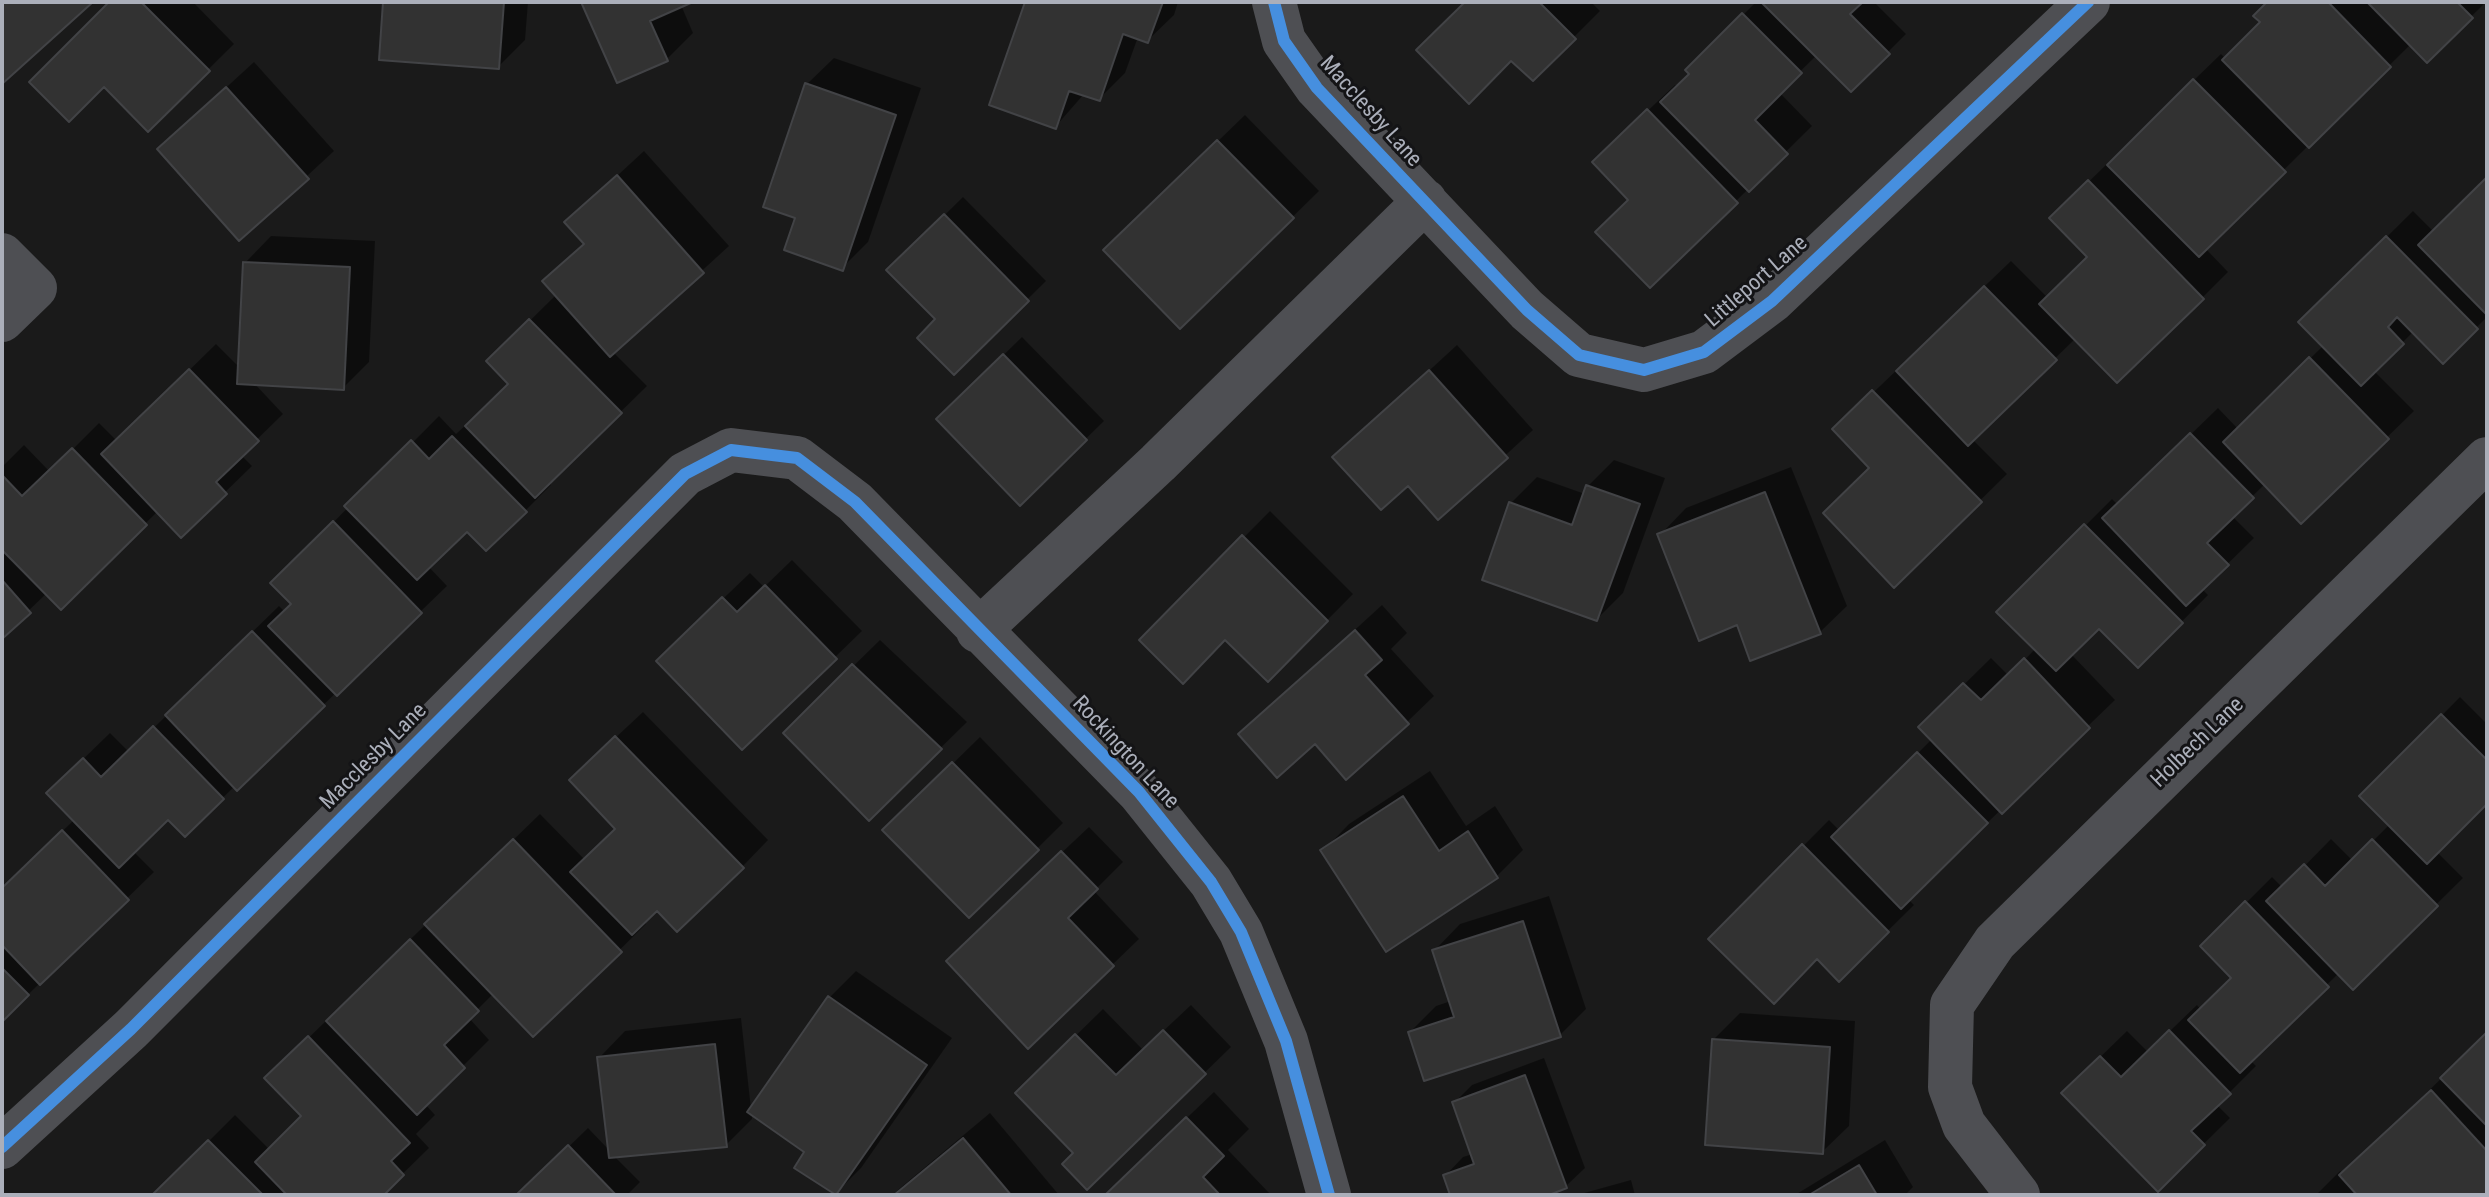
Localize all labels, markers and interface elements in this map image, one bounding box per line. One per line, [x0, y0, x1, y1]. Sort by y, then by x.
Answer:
street label: Macclesby Lane [1313, 51, 1427, 173]
street label: Littleport Lane [1701, 231, 1813, 333]
street label: Rockington Lane [1066, 691, 1184, 815]
street label: Holbech Lane [2146, 692, 2250, 794]
street label: Macclesby Lane [315, 698, 433, 816]

